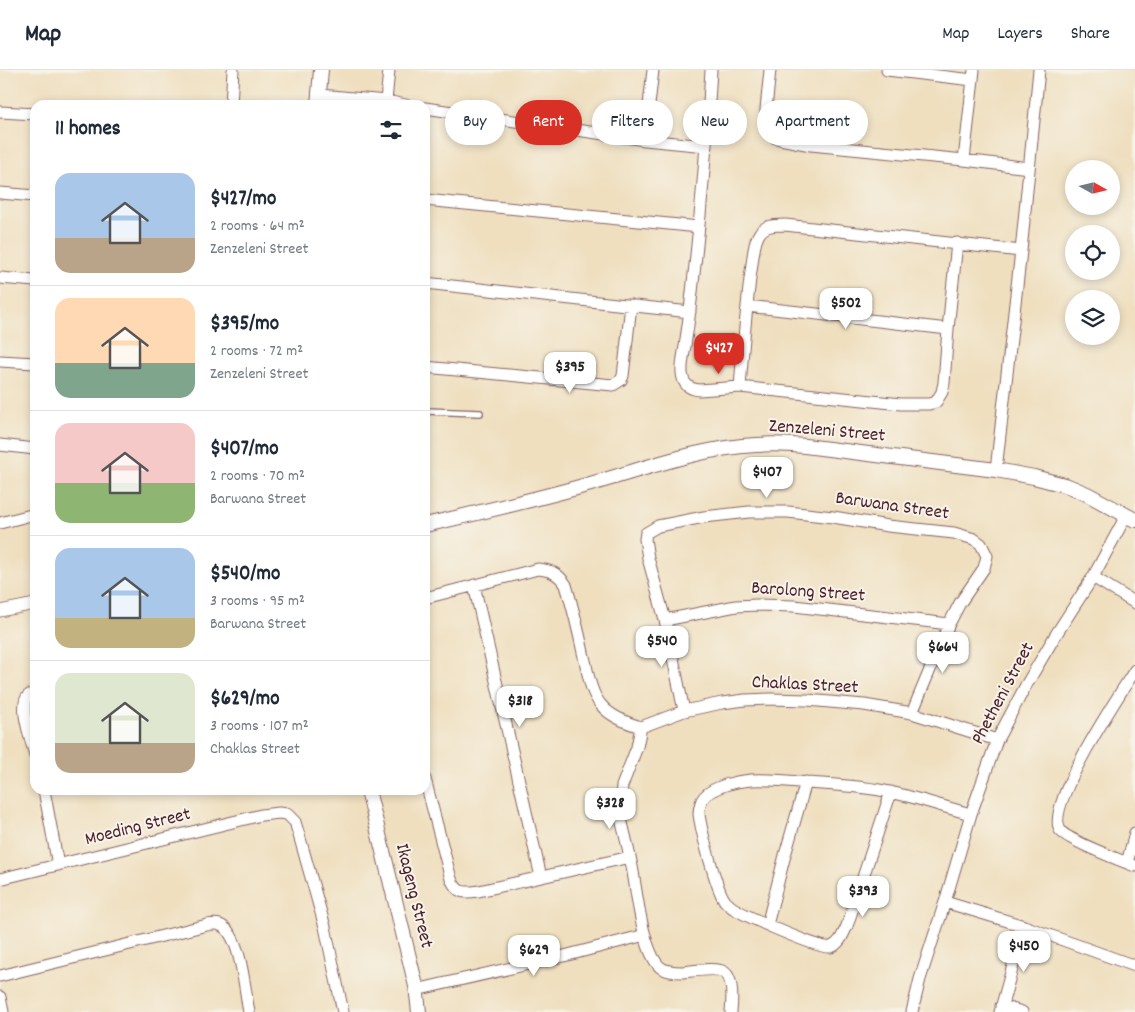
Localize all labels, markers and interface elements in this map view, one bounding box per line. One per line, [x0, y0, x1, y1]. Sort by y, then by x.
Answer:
text: Map [25, 18, 61, 52]
text: Map [942, 22, 969, 47]
text: Layers [997, 22, 1043, 47]
text: Share [1071, 22, 1110, 47]
chip: Buy [445, 100, 505, 145]
chip: Rent [515, 100, 582, 145]
chip: Filters [592, 100, 673, 145]
chip: New [683, 100, 747, 145]
chip: Apartment [757, 100, 868, 145]
text: 11 homes [55, 115, 120, 145]
icon: filters [377, 116, 405, 144]
north arrow [1065, 160, 1120, 215]
map controls [1065, 160, 1120, 345]
text: $427/mo [210, 185, 276, 215]
icon: home [95, 193, 155, 253]
text: 2 rooms · 64 m² [210, 215, 305, 238]
button: locate [1065, 225, 1120, 280]
text: Zenzeleni Street [210, 238, 308, 261]
pin: $502 [816, 288, 876, 330]
button: layers [1065, 290, 1120, 345]
text: $502 [830, 292, 862, 315]
text: $395/mo [210, 310, 279, 340]
icon: home [95, 318, 155, 378]
pin: $427 [689, 332, 749, 375]
text: $427 [705, 337, 733, 360]
text: 2 rooms · 72 m² [210, 340, 303, 363]
pin: $395 [540, 352, 600, 394]
text: $395 [555, 356, 585, 379]
text: Zenzeleni Street [210, 363, 308, 386]
street label: Zenzeleni Street [768, 413, 886, 451]
text: $407/mo [210, 435, 279, 465]
icon: home [95, 443, 155, 503]
pin: $407 [737, 456, 797, 499]
text: $407 [752, 461, 782, 484]
text: 2 rooms · 70 m² [210, 465, 305, 488]
street label: Barwana Street [834, 486, 950, 528]
text: Barwana Street [210, 488, 306, 511]
text: $540/mo [210, 560, 280, 590]
icon: home [95, 568, 155, 628]
street label: Barolong Street [750, 576, 866, 610]
text: 3 rooms · 95 m² [210, 590, 305, 613]
text: Barwana Street [210, 613, 306, 636]
pin: $540 [632, 626, 692, 668]
text: $540 [647, 630, 677, 653]
pin: $664 [913, 632, 973, 674]
text: $664 [928, 636, 958, 659]
street label: Phetheni Street [966, 638, 1042, 750]
street label: Chaklas Street [751, 670, 859, 702]
text: $629/mo [210, 685, 280, 715]
pin: $318 [490, 686, 550, 728]
text: $318 [507, 690, 533, 713]
icon: home [95, 693, 155, 753]
text: 3 rooms · 107 m² [210, 715, 309, 738]
text: Chaklas Street [210, 738, 300, 761]
pin: $328 [580, 788, 640, 830]
text: $328 [596, 792, 624, 815]
street label: Moeding Street [82, 802, 194, 854]
street label: Ikageng Street [387, 841, 439, 951]
pin: $393 [833, 876, 893, 918]
text: $393 [848, 880, 878, 903]
pin: $450 [994, 930, 1054, 973]
pin: $629 [504, 934, 564, 977]
text: $450 [1009, 935, 1039, 958]
text: $629 [519, 939, 549, 962]

